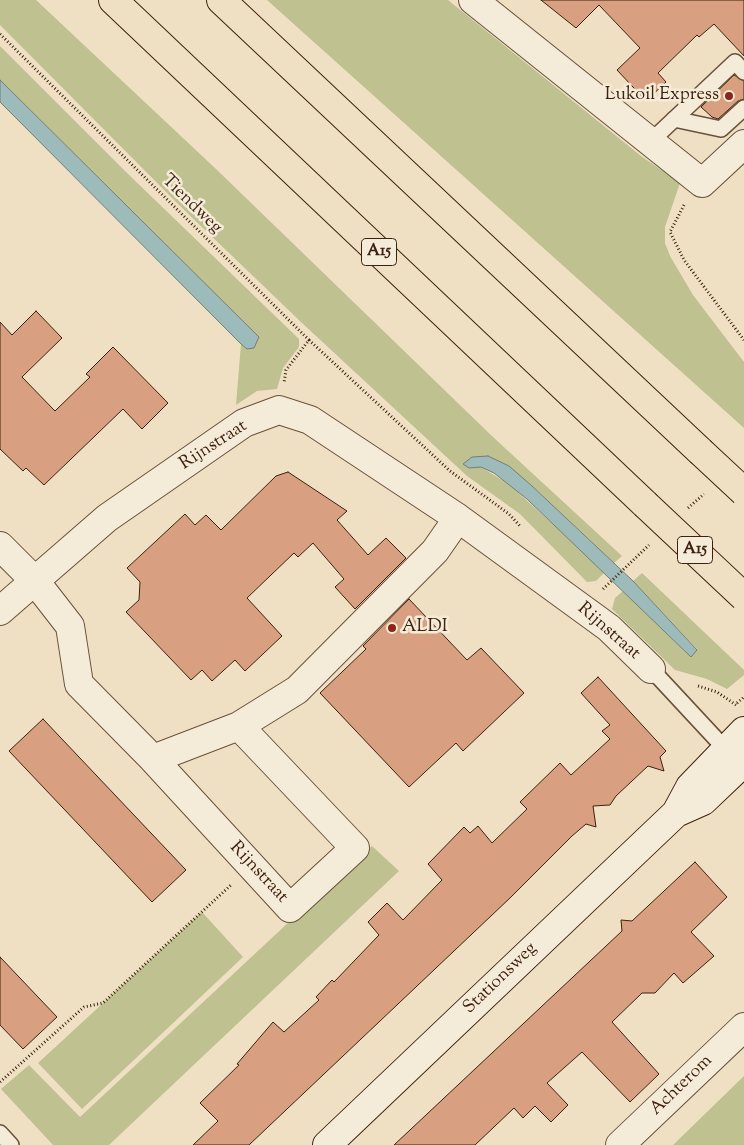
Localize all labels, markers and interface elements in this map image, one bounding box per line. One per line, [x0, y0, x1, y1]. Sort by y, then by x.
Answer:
place label: Lukoil Express [605, 85, 719, 107]
marker: Lukoil Express [723, 90, 735, 102]
street label: Tiendweg [156, 171, 226, 239]
road number: A15 [362, 238, 396, 266]
street label: Rijnstraat [176, 416, 252, 476]
road number: A15 [678, 536, 712, 564]
street label: Rijnstraat [572, 599, 644, 665]
place label: ALDI [402, 617, 448, 639]
marker: ALDI [386, 622, 398, 634]
street label: Rijnstraat [224, 838, 292, 908]
street label: Stationsweg [460, 939, 542, 1019]
street label: Achterom [646, 1051, 718, 1121]

